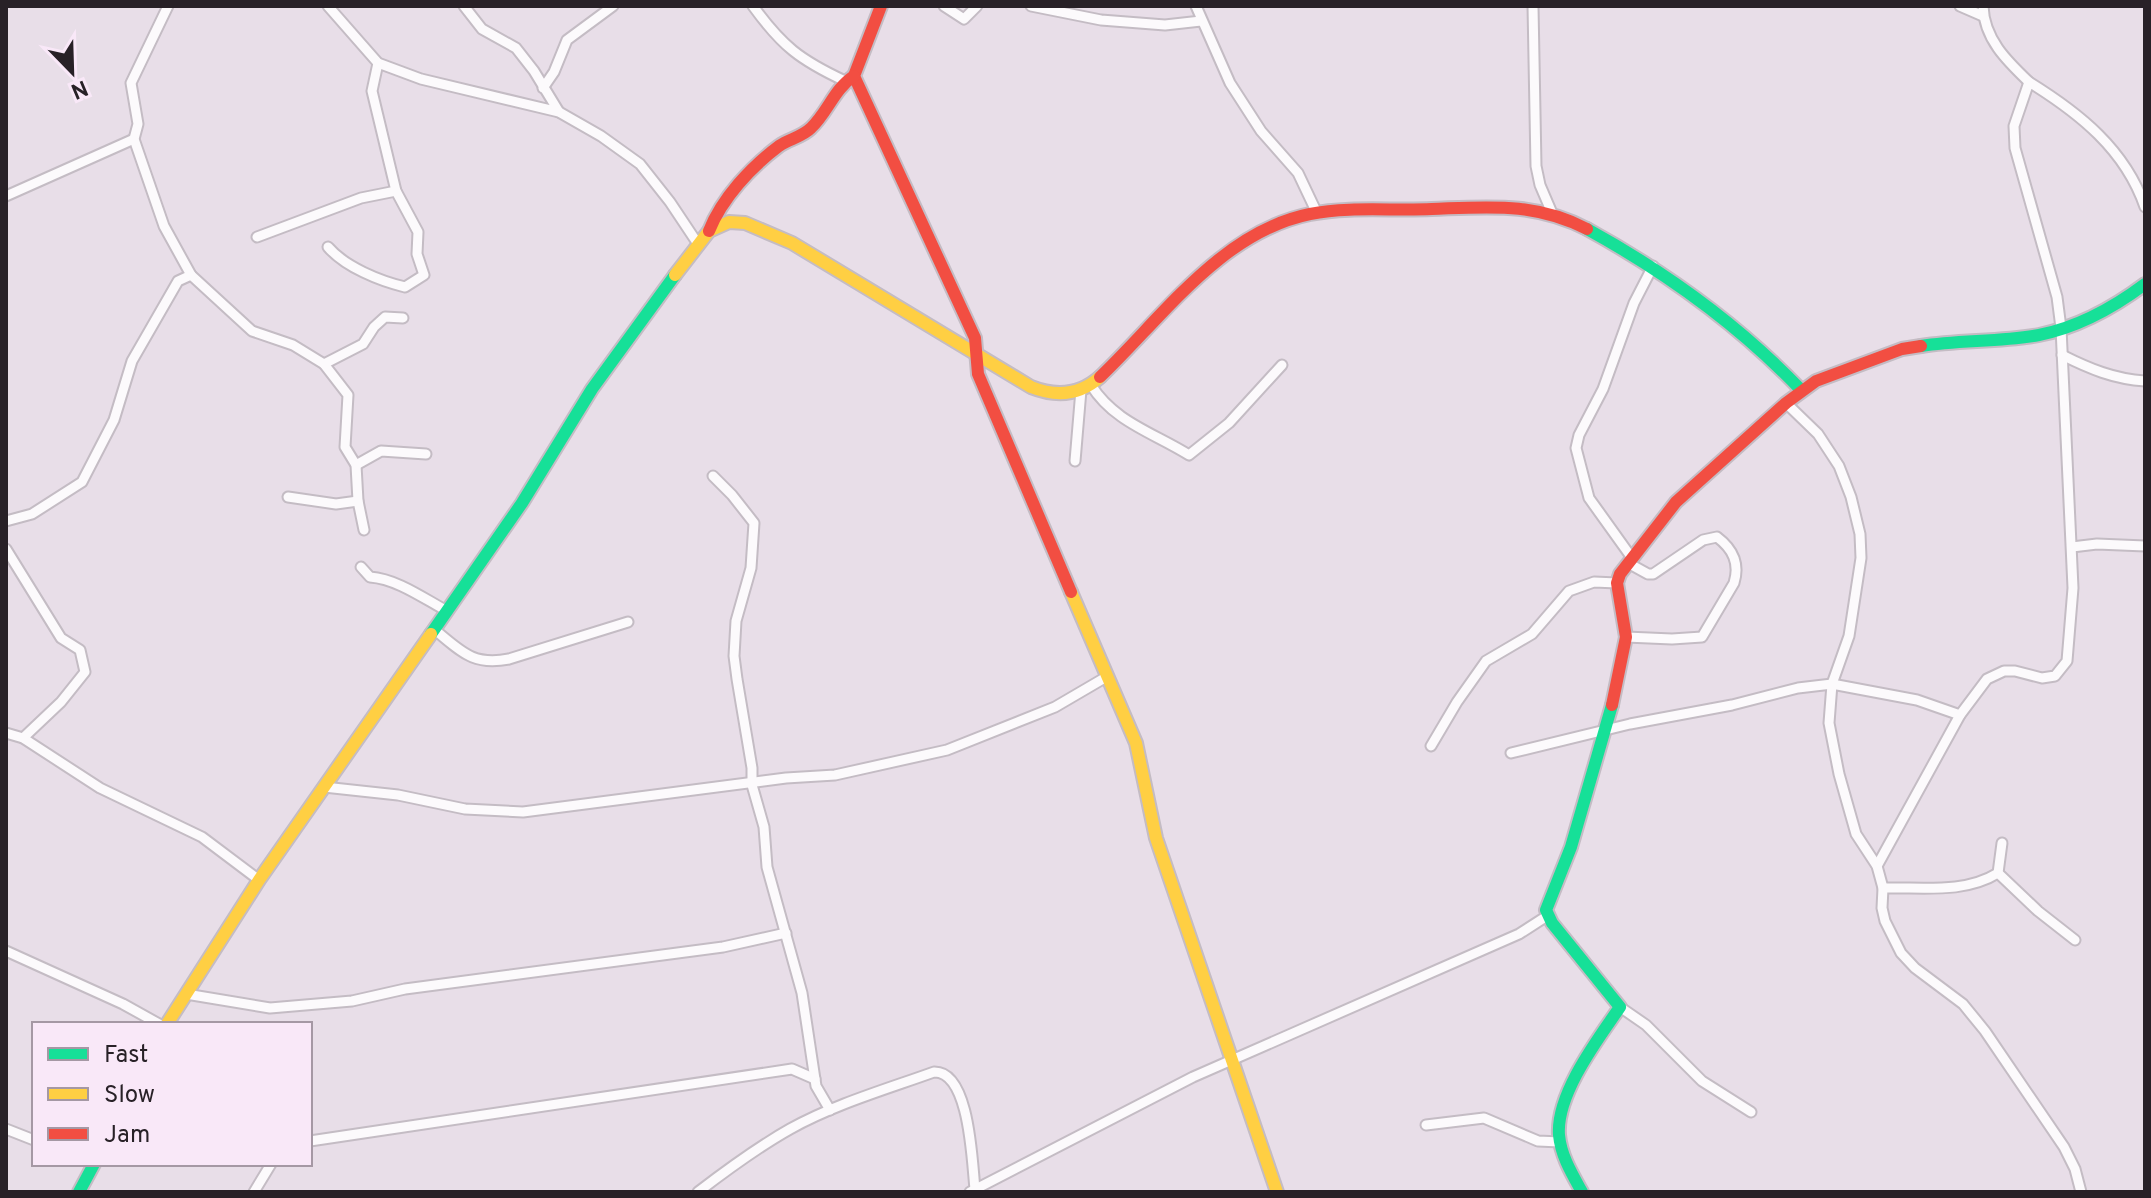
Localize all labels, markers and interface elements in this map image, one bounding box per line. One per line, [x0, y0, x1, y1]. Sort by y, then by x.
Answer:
north arrow [32, 32, 112, 112]
text: N [66, 73, 91, 104]
legend [32, 1022, 312, 1166]
text: Fast [104, 1041, 148, 1071]
text: Slow [104, 1081, 155, 1111]
text: Jam [104, 1121, 150, 1151]

